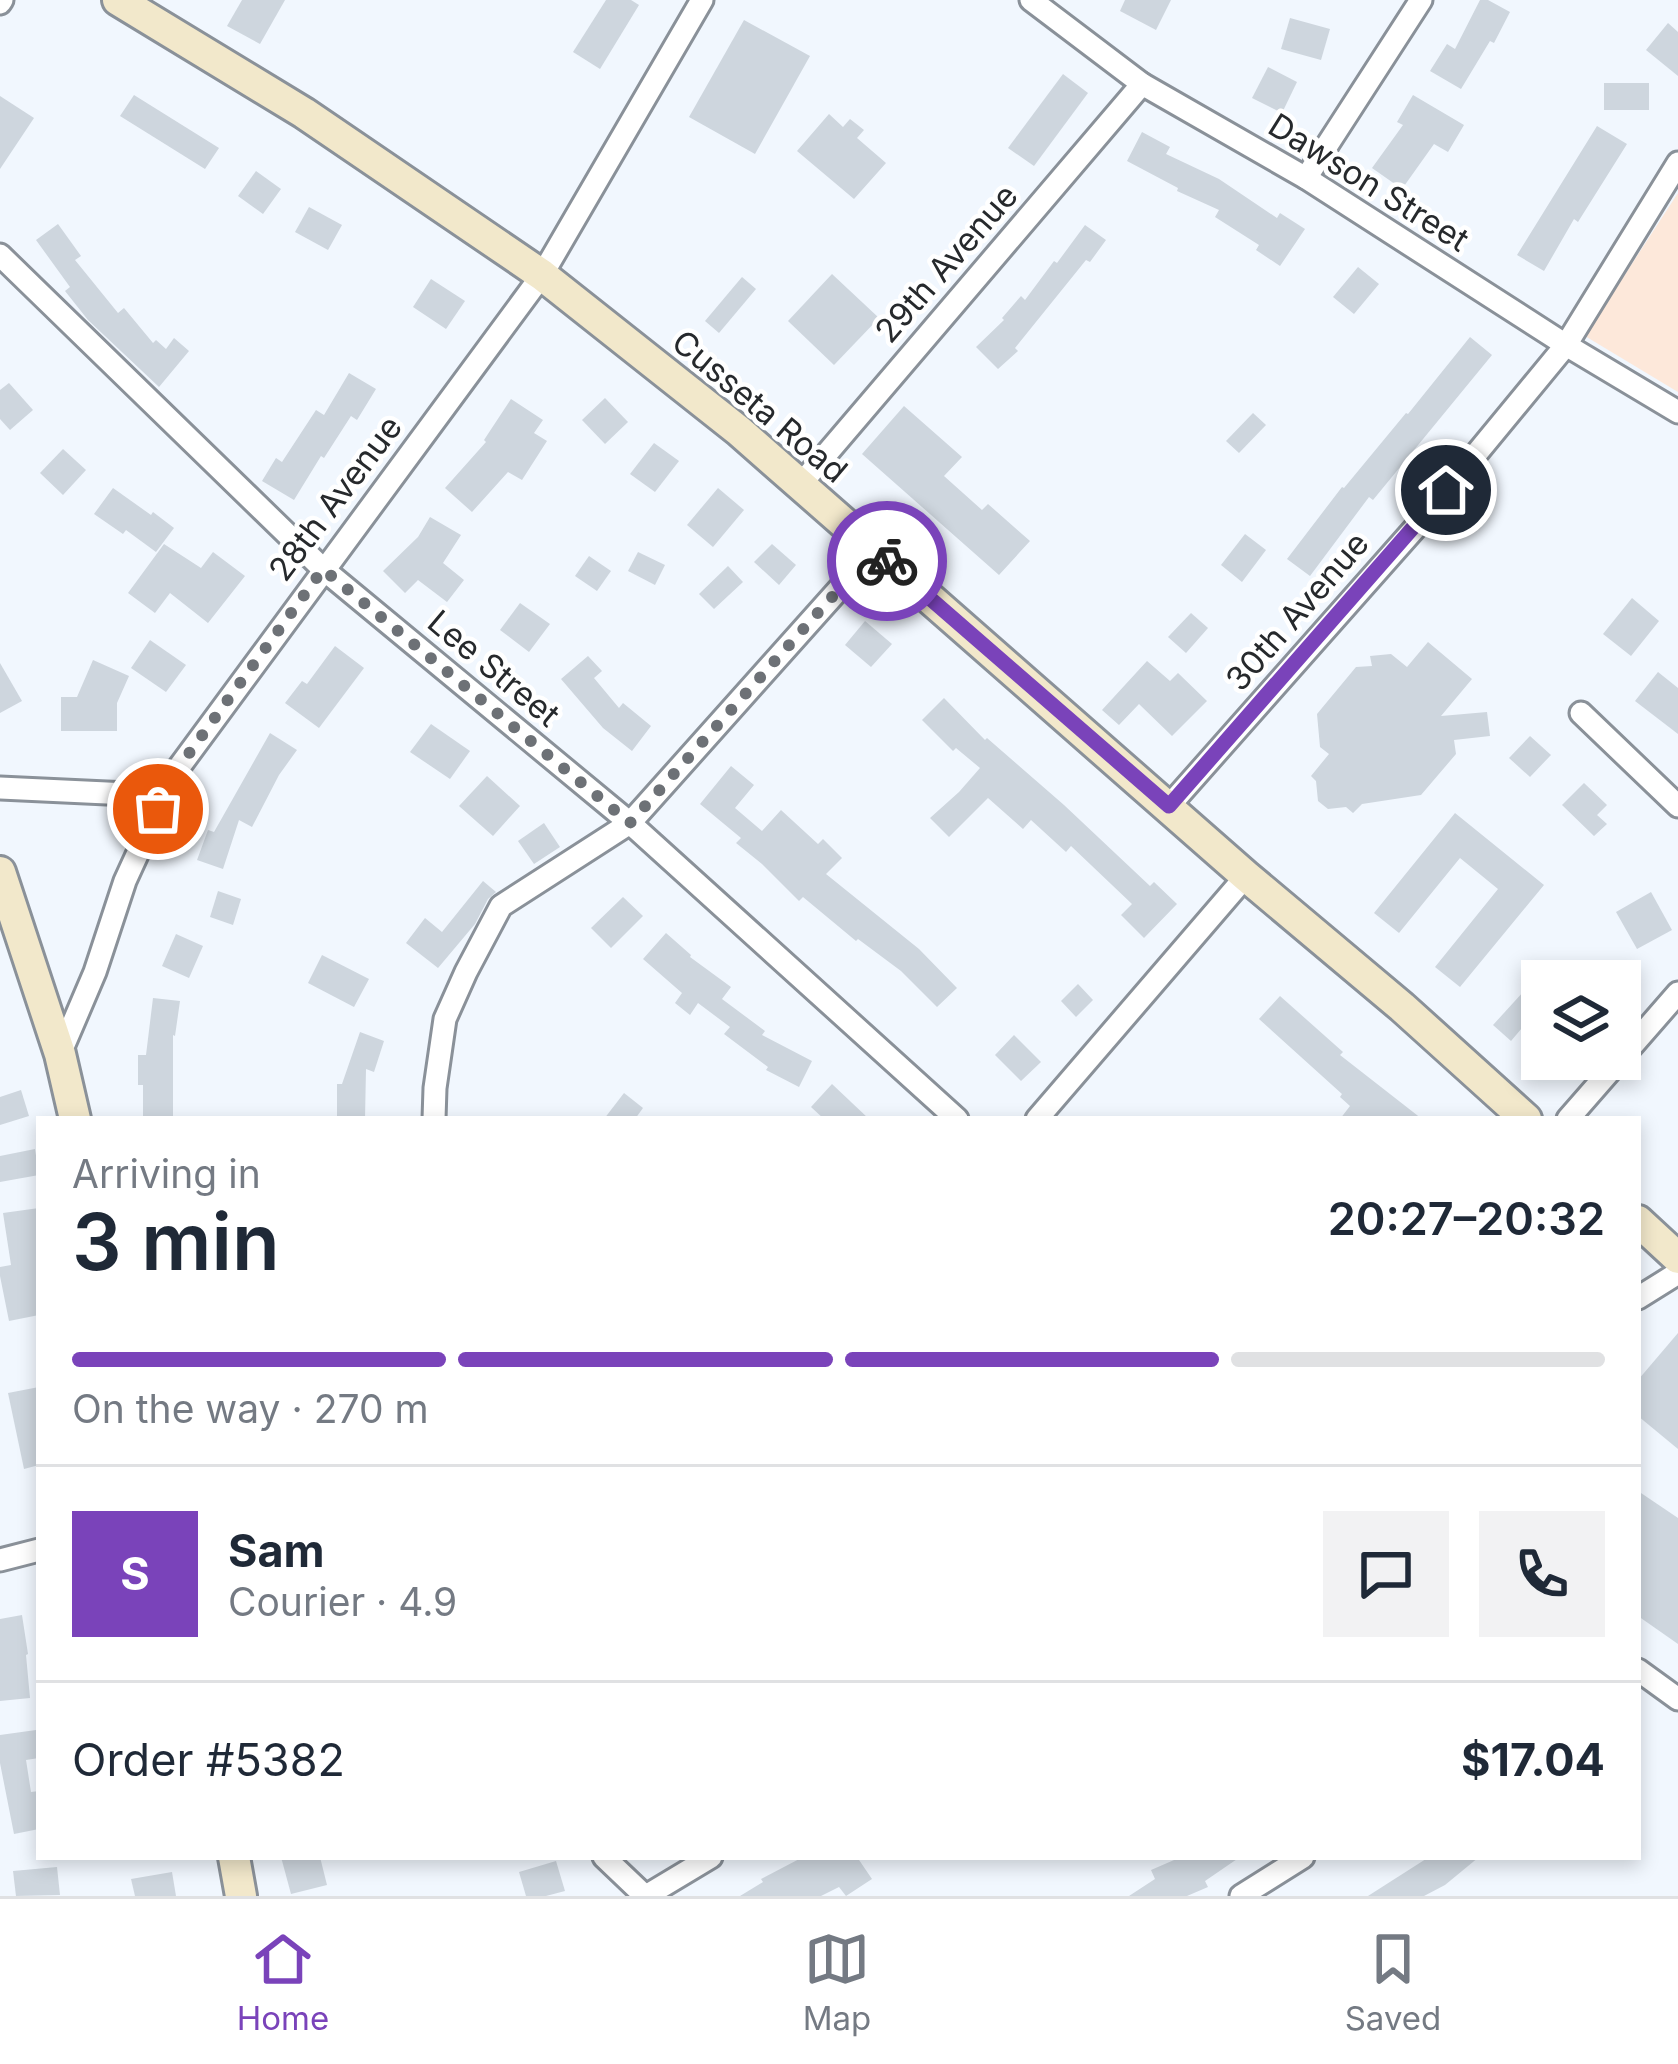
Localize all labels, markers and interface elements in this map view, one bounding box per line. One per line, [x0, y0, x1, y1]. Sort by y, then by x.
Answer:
street label: Dawson Street [1262, 105, 1477, 260]
street label: 29th Avenue [866, 176, 1026, 350]
street label: Cusseta Road [664, 321, 856, 491]
street label: 28th Avenue [260, 408, 410, 588]
pin [1395, 439, 1497, 541]
icon: home [1413, 457, 1479, 523]
courier [827, 501, 947, 621]
street label: 30th Avenue [1217, 523, 1377, 699]
icon: bike [854, 528, 920, 594]
street label: Lee Street [420, 601, 568, 735]
pin [107, 758, 209, 860]
icon: bag [125, 776, 191, 842]
map controls [1521, 960, 1641, 1080]
button: layers [1521, 960, 1641, 1080]
text: Arriving in [72, 1150, 261, 1197]
text: 20:27–20:32 [1328, 1191, 1605, 1246]
text: 3 min [72, 1194, 280, 1289]
text: On the way · 270 m [72, 1385, 429, 1432]
button: chat [1323, 1511, 1449, 1637]
button: phone [1479, 1511, 1605, 1637]
text: Sam [228, 1523, 325, 1578]
text: S [120, 1546, 150, 1601]
text: Courier · 4.9 [228, 1578, 457, 1625]
text: Order #5382 [72, 1732, 345, 1787]
text: $17.04 [1461, 1732, 1605, 1787]
tab: Home [237, 1926, 329, 2038]
tab: Map [803, 1926, 871, 2038]
tab: Saved [1345, 1926, 1441, 2038]

